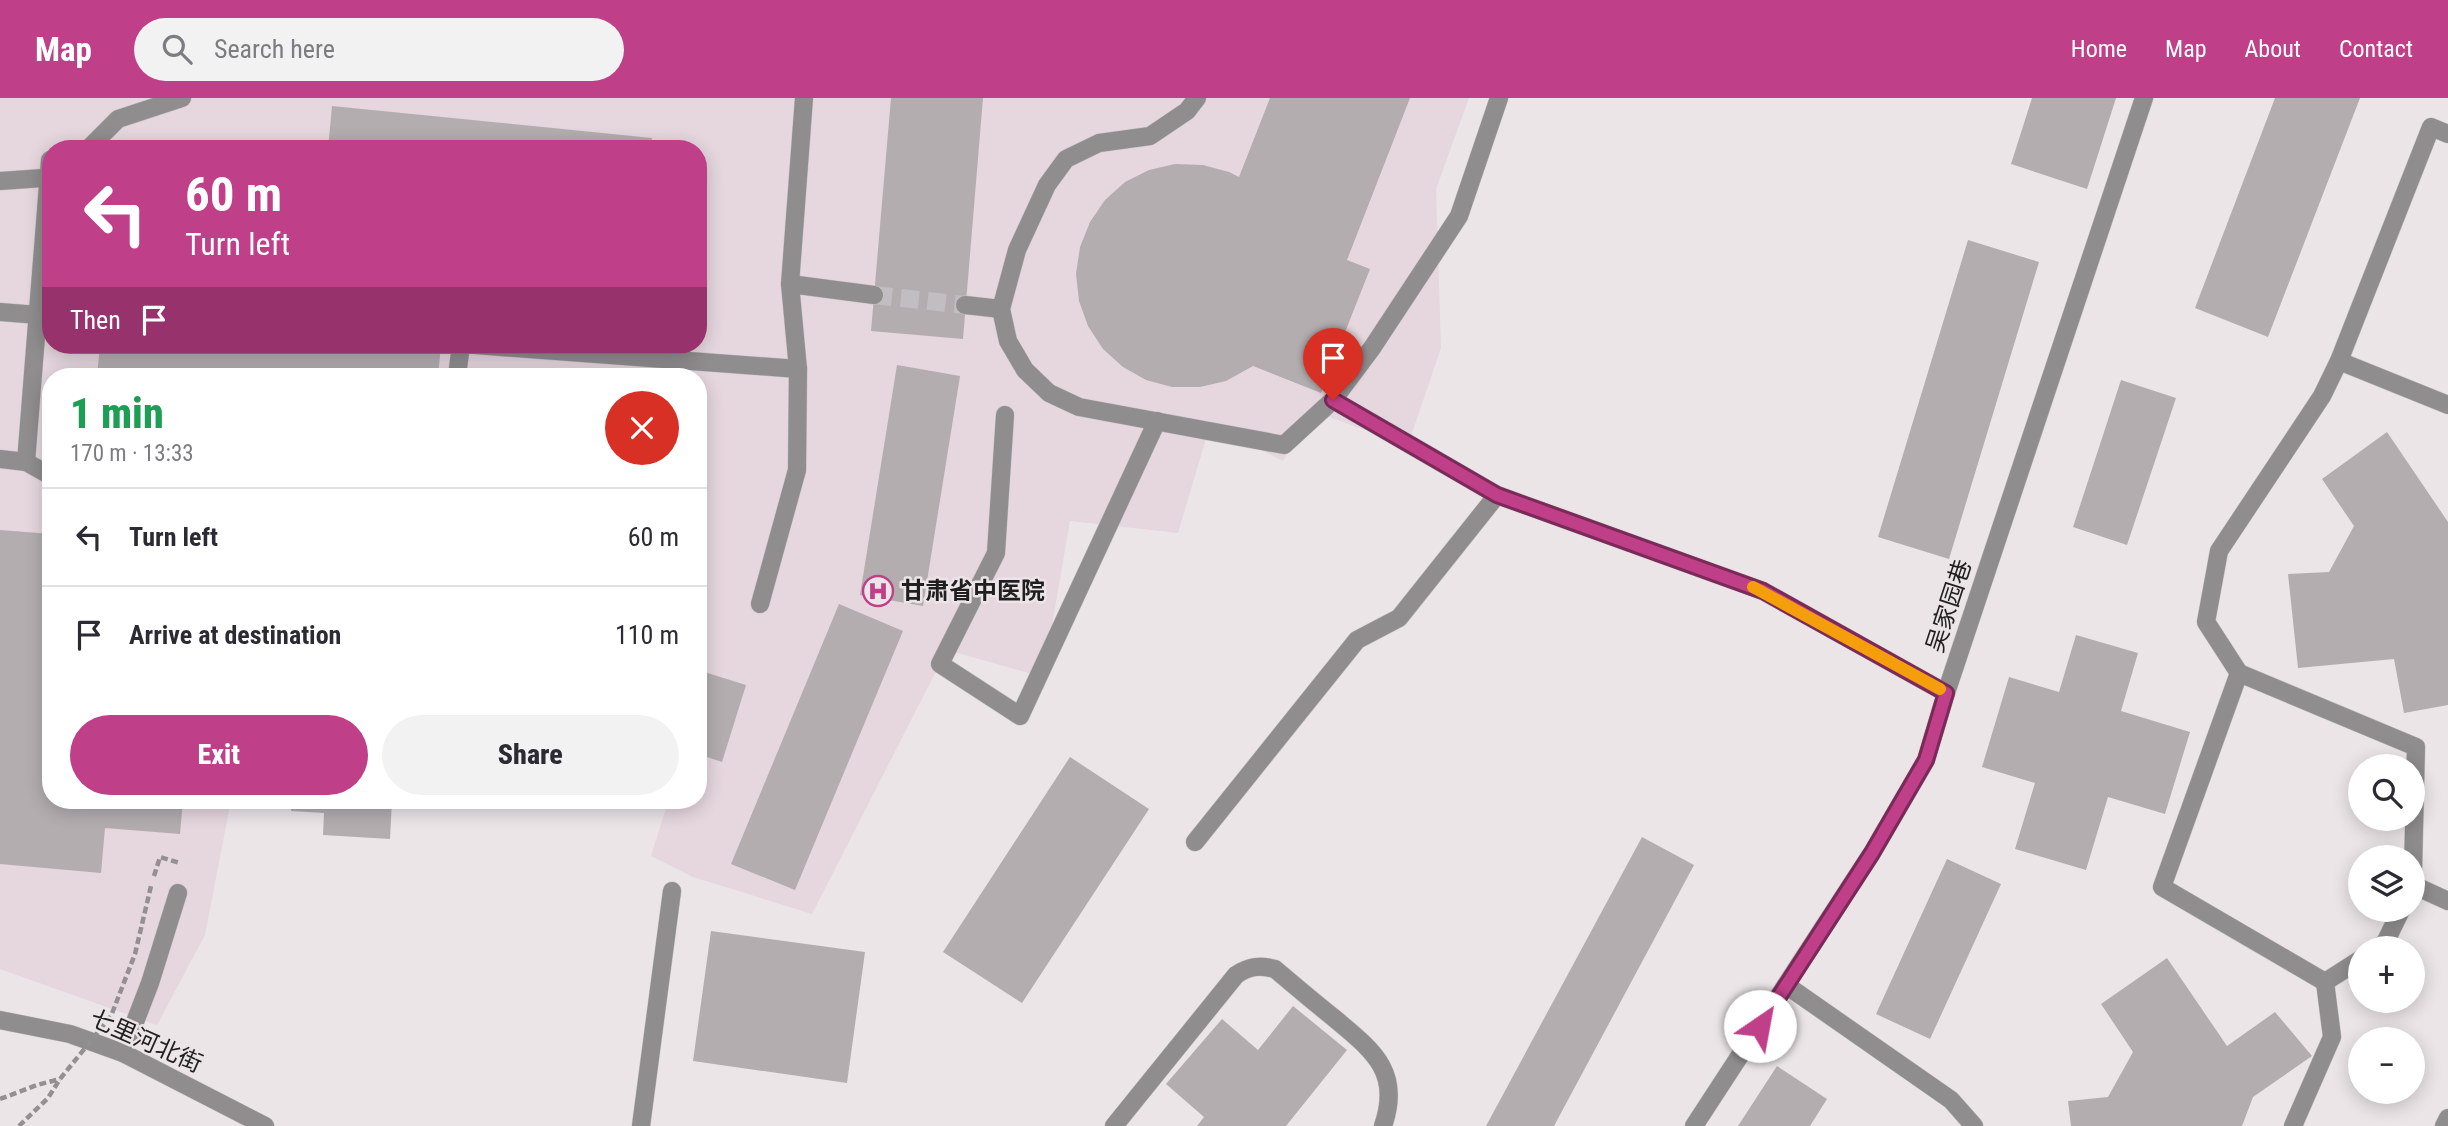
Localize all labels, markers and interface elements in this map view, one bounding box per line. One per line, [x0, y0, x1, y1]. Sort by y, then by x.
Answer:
search box [134, 18, 624, 81]
text: Map [35, 30, 92, 69]
icon: search [158, 30, 196, 68]
text: Search here [214, 34, 335, 64]
text: Home [2071, 35, 2127, 63]
text: Map [2165, 35, 2207, 63]
text: About [2245, 35, 2301, 63]
text: Contact [2339, 35, 2413, 63]
text: 60 m [185, 166, 282, 223]
icon: left [70, 168, 161, 259]
text: Turn left [185, 225, 290, 263]
icon: arrive [135, 301, 173, 339]
text: Then [70, 305, 121, 335]
pin [1303, 328, 1363, 400]
icon: arrive [1314, 339, 1352, 377]
text: 1 min [70, 389, 164, 438]
button: close [605, 391, 679, 465]
text: 170 m · 13:33 [70, 440, 194, 467]
icon: left [70, 518, 108, 556]
text: Turn left [129, 522, 218, 552]
text: 60 m [628, 522, 679, 552]
street label: 吴家园巷 [1921, 556, 1977, 656]
hospital icon: 甘肃省中医院 [861, 574, 895, 608]
place label: 甘肃省中医院 [901, 577, 1045, 605]
icon: arrive [70, 616, 108, 654]
text: Arrive at destination [129, 620, 341, 650]
text: 110 m [615, 620, 679, 650]
button: Exit [70, 715, 368, 795]
button: Share [382, 715, 679, 795]
map controls [2348, 754, 2425, 1104]
button: search [2348, 754, 2425, 831]
button: layers [2348, 845, 2425, 922]
button: + [2348, 936, 2425, 1013]
position arrow [1723, 989, 1797, 1063]
street label: 七里河北街 [85, 1004, 207, 1078]
button: − [2348, 1027, 2425, 1104]

